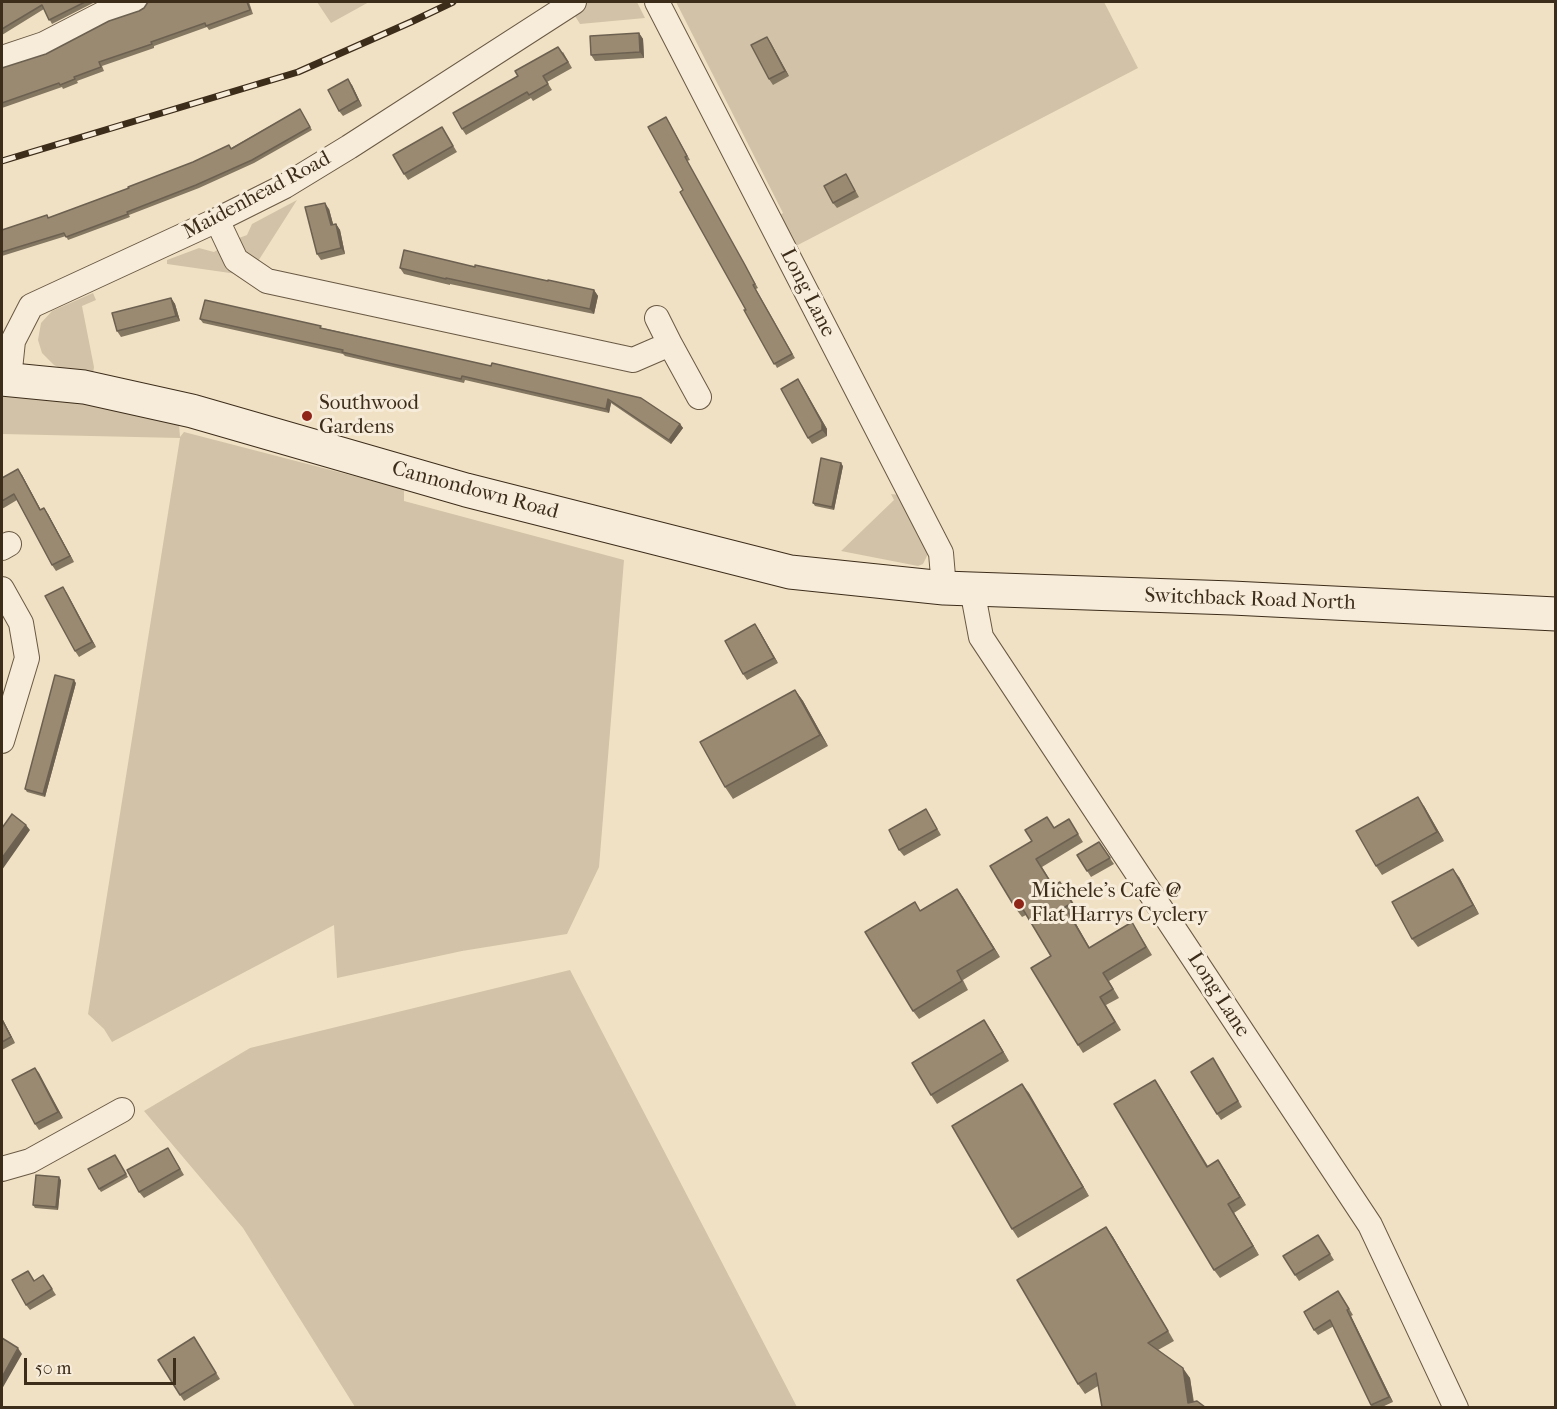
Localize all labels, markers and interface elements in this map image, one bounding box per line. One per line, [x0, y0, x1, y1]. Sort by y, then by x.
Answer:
street label: Maidenhead Road [179, 147, 335, 245]
street label: Long Lane [774, 244, 840, 342]
place label: Southwood Gardens [319, 391, 419, 441]
marker: Southwood Gardens [300, 409, 314, 423]
street label: Cannondown Road [389, 457, 561, 525]
street label: Switchback Road North [1144, 584, 1356, 616]
place label: Michele's Cafe @ Flat Harrys Cyclery [1031, 879, 1208, 929]
marker: Michele's Cafe @ Flat Harrys Cyclery [1012, 897, 1026, 911]
street label: Long Lane [1181, 948, 1255, 1042]
scale bar [27, 1346, 178, 1384]
text: 50 m [35, 1358, 71, 1379]

